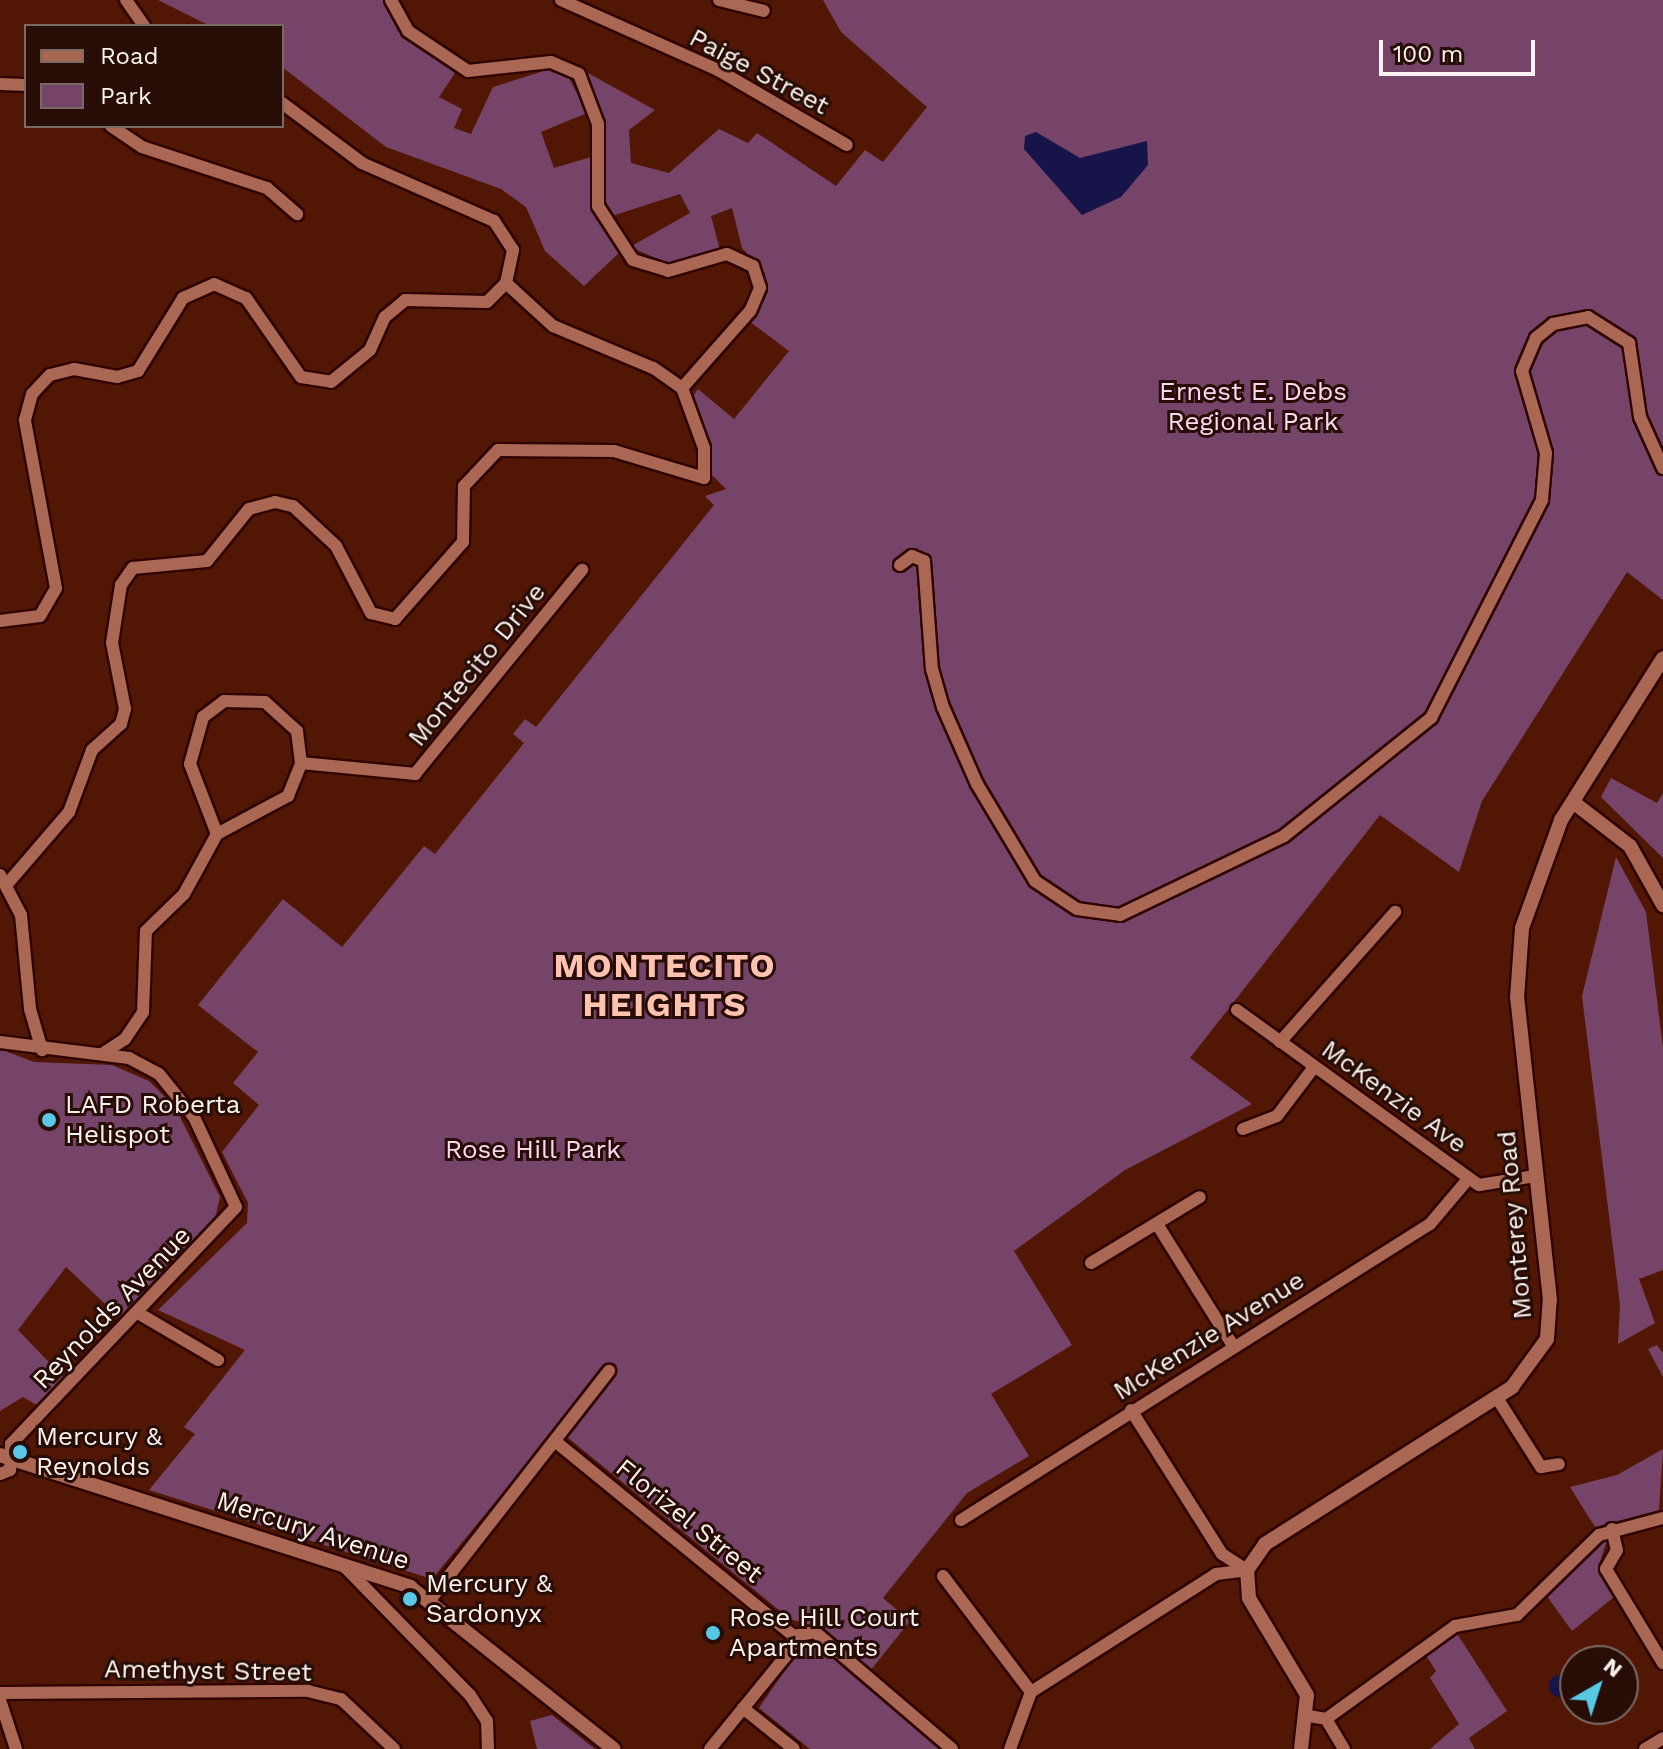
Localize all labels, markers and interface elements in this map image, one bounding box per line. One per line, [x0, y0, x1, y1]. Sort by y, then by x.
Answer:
street label: Paige Street [684, 22, 834, 122]
legend [24, 24, 284, 128]
scale bar [1383, 24, 1539, 74]
text: 100 m [1393, 40, 1463, 68]
text: Road [100, 42, 159, 70]
text: Park [100, 82, 152, 110]
park label: Ernest E. Debs Regional Park [1159, 376, 1347, 438]
street label: Montecito Drive [402, 577, 552, 753]
district label: MONTECITO HEIGHTS [554, 945, 776, 1024]
street label: McKenzie Ave [1315, 1034, 1473, 1160]
place label: LAFD Roberta Helispot [65, 1089, 240, 1150]
marker: LAFD Roberta Helispot [40, 1111, 58, 1129]
street label: Monterey Road [1491, 1129, 1539, 1321]
park label: Rose Hill Park [445, 1134, 621, 1166]
street label: Reynolds Avenue [26, 1220, 198, 1396]
street label: McKenzie Avenue [1107, 1264, 1311, 1408]
place label: Mercury & Reynolds [36, 1421, 163, 1482]
marker: Mercury & Reynolds [11, 1443, 29, 1461]
street label: Florizel Street [609, 1452, 769, 1590]
street label: Mercury Avenue [212, 1485, 414, 1577]
place label: Mercury & Sardonyx [426, 1568, 553, 1630]
marker: Mercury & Sardonyx [401, 1590, 419, 1608]
place label: Rose Hill Court Apartments [729, 1602, 920, 1664]
marker: Rose Hill Court Apartments [704, 1624, 722, 1642]
north arrow [1559, 1645, 1639, 1725]
text: N [1599, 1653, 1627, 1682]
street label: Amethyst Street [104, 1654, 312, 1688]

